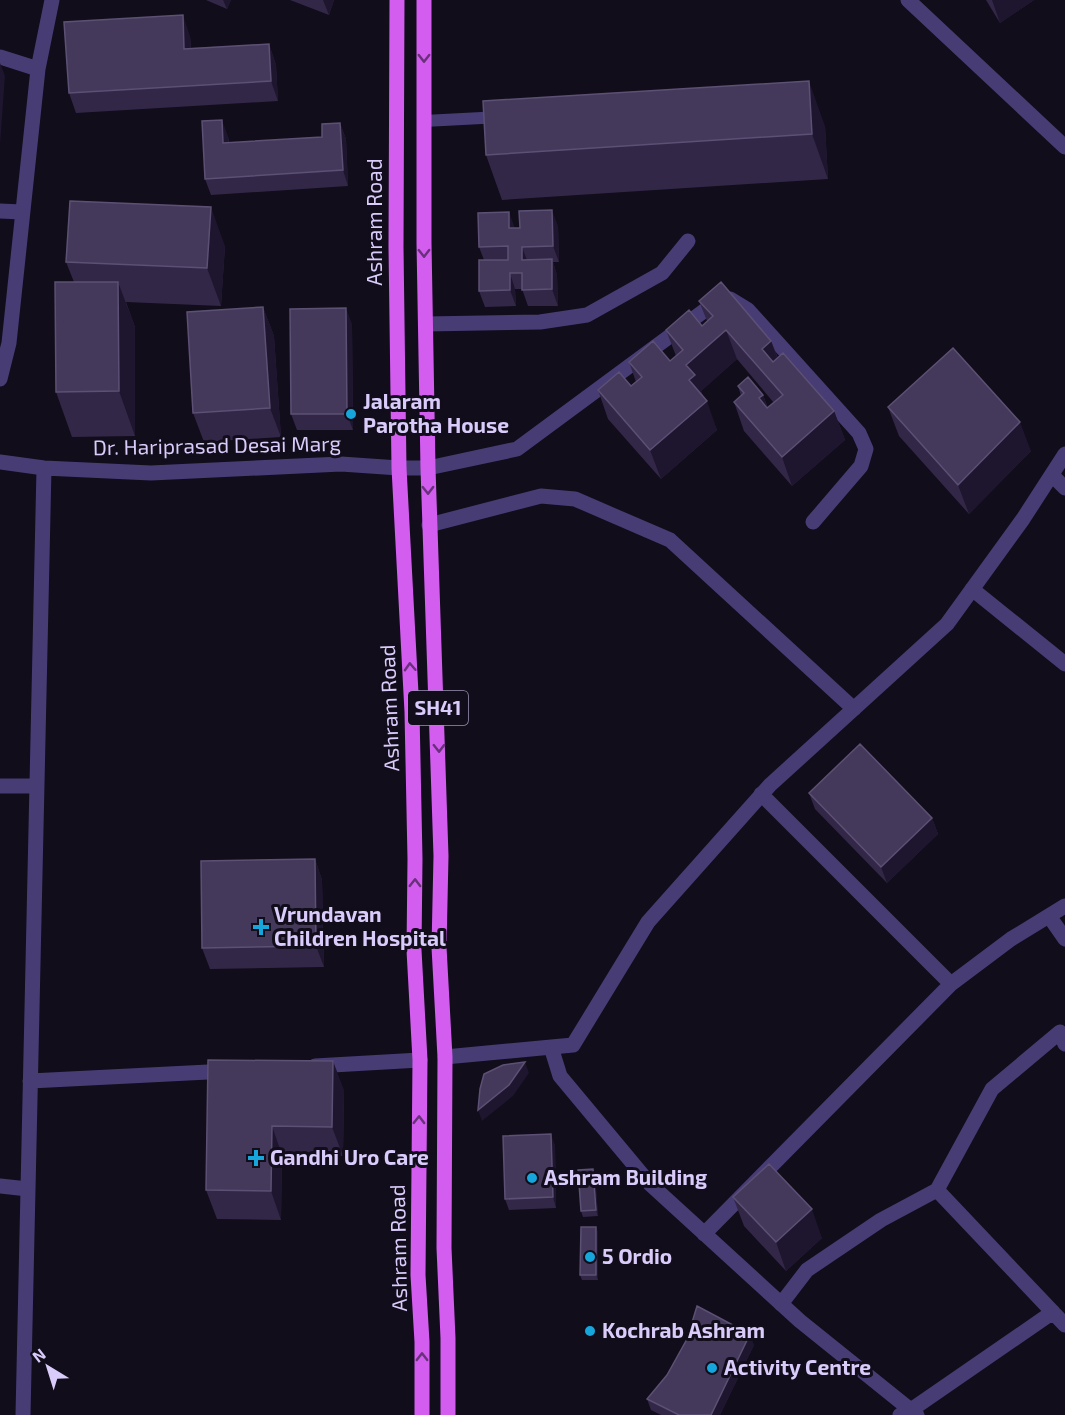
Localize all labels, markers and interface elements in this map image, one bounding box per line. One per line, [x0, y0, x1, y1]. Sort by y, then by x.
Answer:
one-way arrow [418, 54, 430, 63]
street label: Ashram Road [361, 158, 386, 286]
one-way arrow [418, 249, 431, 258]
place label: Jalaram Parotha House [363, 388, 509, 437]
marker: Jalaram Parotha House [344, 407, 358, 421]
street label: Dr. Hariprasad Desai Marg [93, 430, 342, 459]
one-way arrow [422, 486, 435, 495]
street label: Ashram Road [374, 644, 403, 772]
one-way arrow [403, 662, 416, 671]
road number: SH41 [408, 691, 468, 725]
one-way arrow [432, 744, 445, 753]
one-way arrow [409, 878, 421, 887]
place label: Vrundavan Children Hospital [274, 901, 446, 950]
marker: Vrundavan Children Hospital [252, 918, 270, 936]
one-way arrow [413, 1115, 425, 1124]
place label: Gandhi Uro Care [270, 1144, 429, 1169]
marker: Gandhi Uro Care [247, 1149, 265, 1167]
place label: Ashram Building [544, 1164, 707, 1189]
marker: Ashram Building [525, 1171, 539, 1185]
street label: Ashram Road [384, 1184, 411, 1312]
place label: 5 Ordio [602, 1243, 672, 1268]
marker: 5 Ordio [583, 1250, 597, 1264]
place label: Kochrab Ashram [602, 1317, 765, 1342]
marker: Kochrab Ashram [583, 1324, 597, 1338]
north arrow [18, 1337, 78, 1397]
text: N [28, 1344, 49, 1366]
one-way arrow [416, 1352, 428, 1361]
place label: Activity Centre [724, 1354, 871, 1380]
marker: Activity Centre [705, 1361, 719, 1375]

